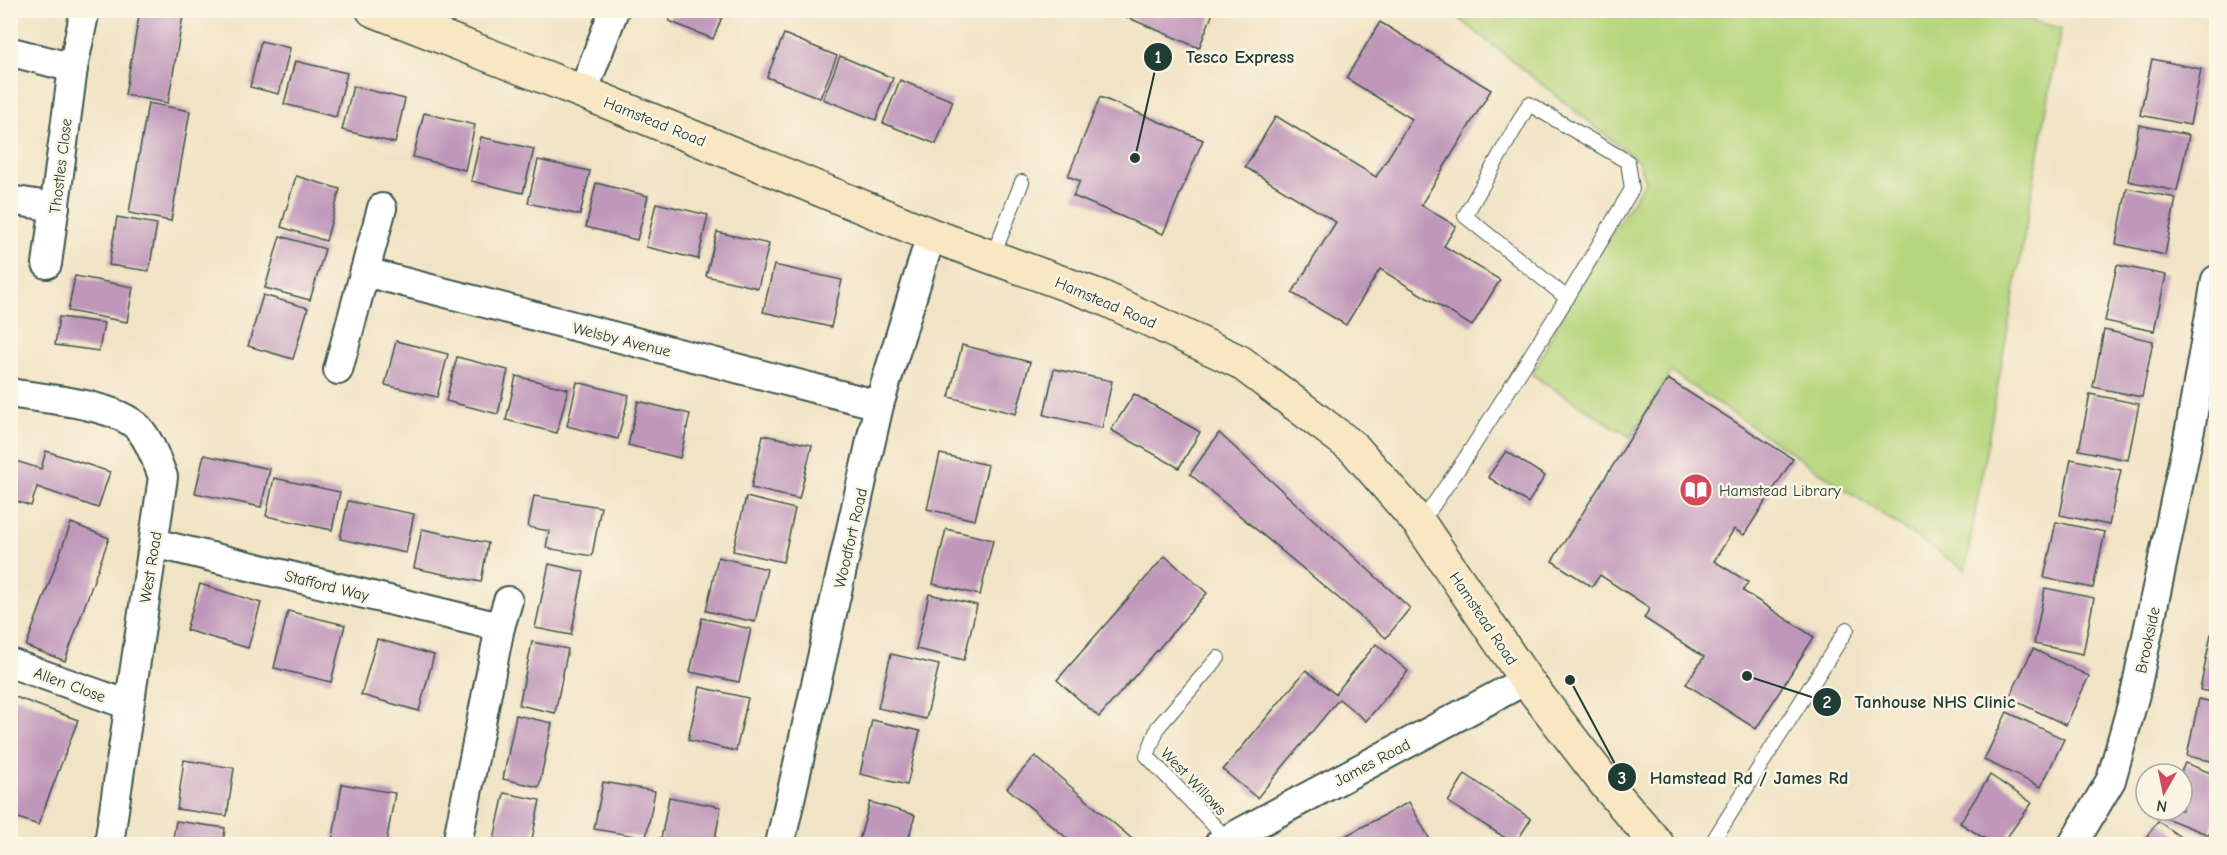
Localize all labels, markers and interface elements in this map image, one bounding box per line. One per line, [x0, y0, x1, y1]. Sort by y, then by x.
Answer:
callout: Tesco Express [1143, 39, 1306, 75]
text: 1 [1154, 47, 1162, 68]
text: Tesco Express [1186, 47, 1295, 68]
street label: Hamstead Road [601, 93, 708, 151]
street label: Thostles Close [46, 117, 76, 215]
street label: Hamstead Road [1052, 273, 1159, 332]
street label: Welsby Avenue [571, 319, 673, 361]
library icon: Hamstead Library [1678, 472, 1714, 508]
place label: Hamstead Library [1719, 482, 1842, 500]
street label: Woodfort Road [831, 486, 871, 590]
street label: West Road [136, 530, 166, 604]
street label: Stafford Way [283, 567, 372, 605]
street label: Hamstead Road [1445, 569, 1521, 669]
street label: Brookside [2132, 605, 2164, 675]
street label: Allen Close [31, 664, 108, 706]
callout: Tanhouse NHS Clinic [1812, 684, 2027, 720]
text: 2 [1823, 692, 1832, 713]
text: Tanhouse NHS Clinic [1855, 692, 2016, 713]
street label: James Road [1331, 735, 1414, 790]
street label: West Willows [1157, 744, 1230, 819]
callout: Hamstead Rd / James Rd [1607, 759, 1860, 795]
north arrow [2134, 762, 2194, 822]
text: 3 [1618, 768, 1626, 789]
text: Hamstead Rd / James Rd [1650, 768, 1848, 789]
text: N [2155, 796, 2168, 816]

